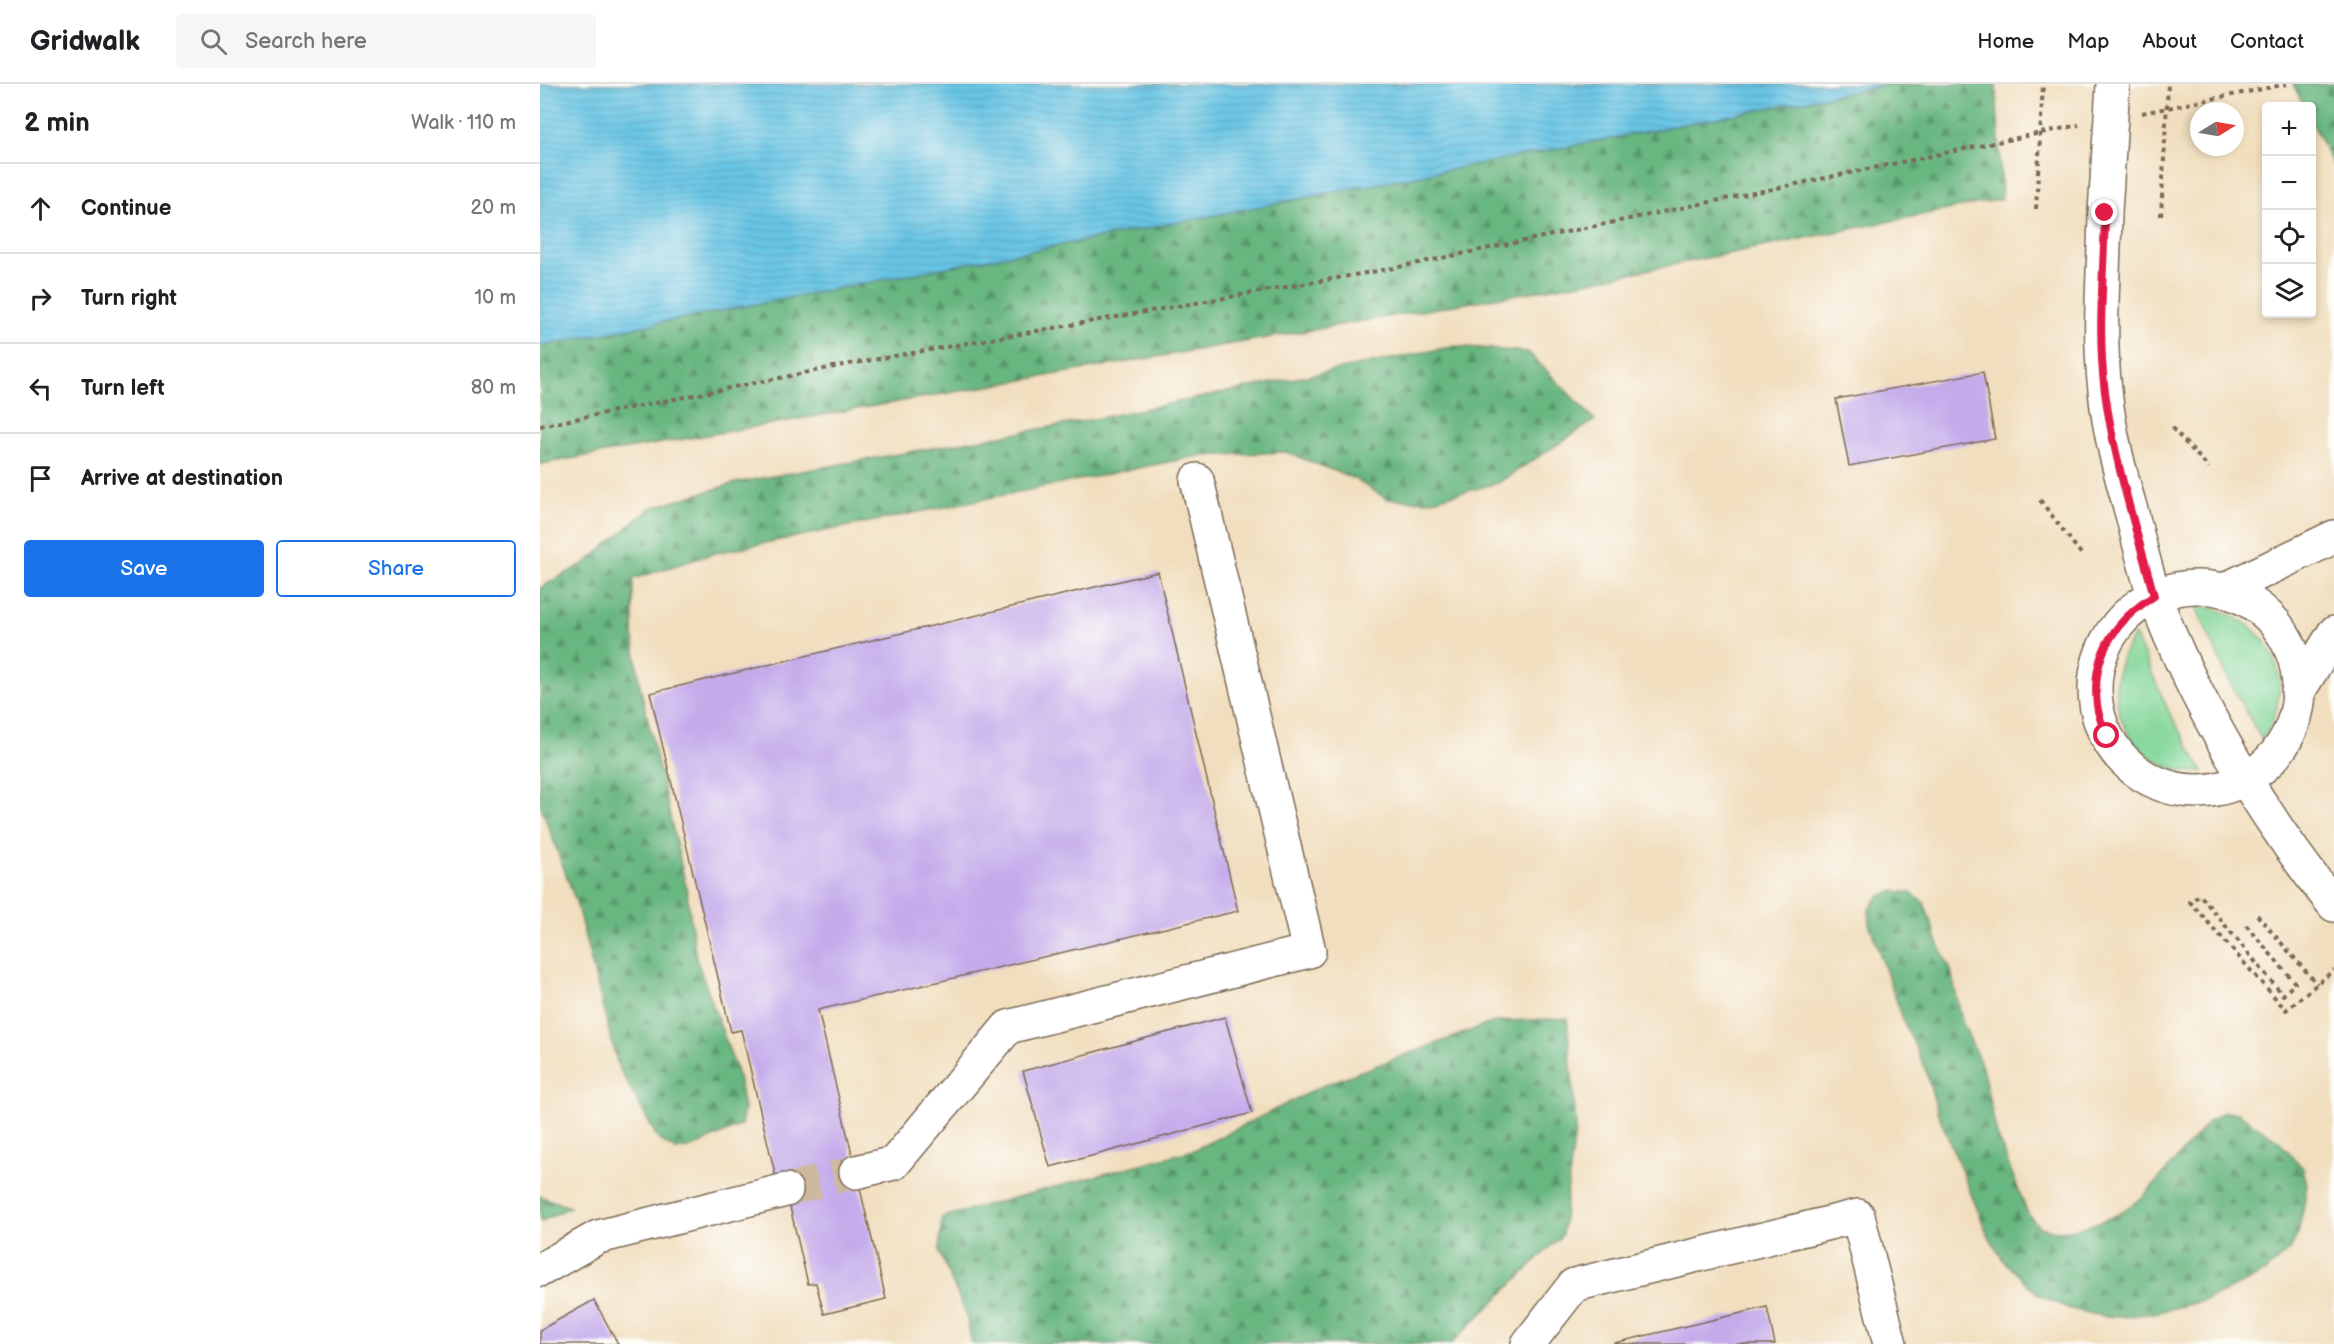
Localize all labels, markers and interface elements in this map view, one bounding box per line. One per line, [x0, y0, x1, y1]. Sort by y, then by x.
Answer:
search box [176, 14, 596, 68]
text: Gridwalk [30, 25, 140, 58]
icon: search [197, 25, 230, 58]
text: Search here [245, 28, 367, 55]
text: Home [1977, 29, 2034, 54]
text: Map [2067, 29, 2109, 54]
text: About [2142, 29, 2197, 54]
text: Contact [2230, 29, 2304, 54]
north arrow [2190, 102, 2244, 156]
map controls [2262, 102, 2316, 318]
button: + [2262, 102, 2316, 156]
text: 2 min [24, 108, 90, 139]
text: Walk · 110 m [411, 111, 516, 135]
button: − [2262, 156, 2316, 210]
icon: ahead [24, 192, 57, 225]
text: Continue [81, 195, 171, 222]
text: 20 m [471, 196, 516, 220]
route end [2091, 199, 2117, 225]
button: locate [2262, 210, 2316, 264]
button: layers [2262, 264, 2316, 318]
icon: right [24, 282, 57, 315]
text: Turn right [81, 285, 177, 312]
text: 10 m [475, 286, 516, 310]
icon: left [24, 372, 57, 405]
text: Turn left [81, 375, 165, 402]
text: 80 m [471, 376, 516, 400]
icon: arrive [24, 462, 57, 495]
text: Arrive at destination [81, 465, 283, 492]
button: Save [24, 540, 264, 597]
button: Share [276, 540, 516, 597]
route start [2093, 722, 2119, 748]

